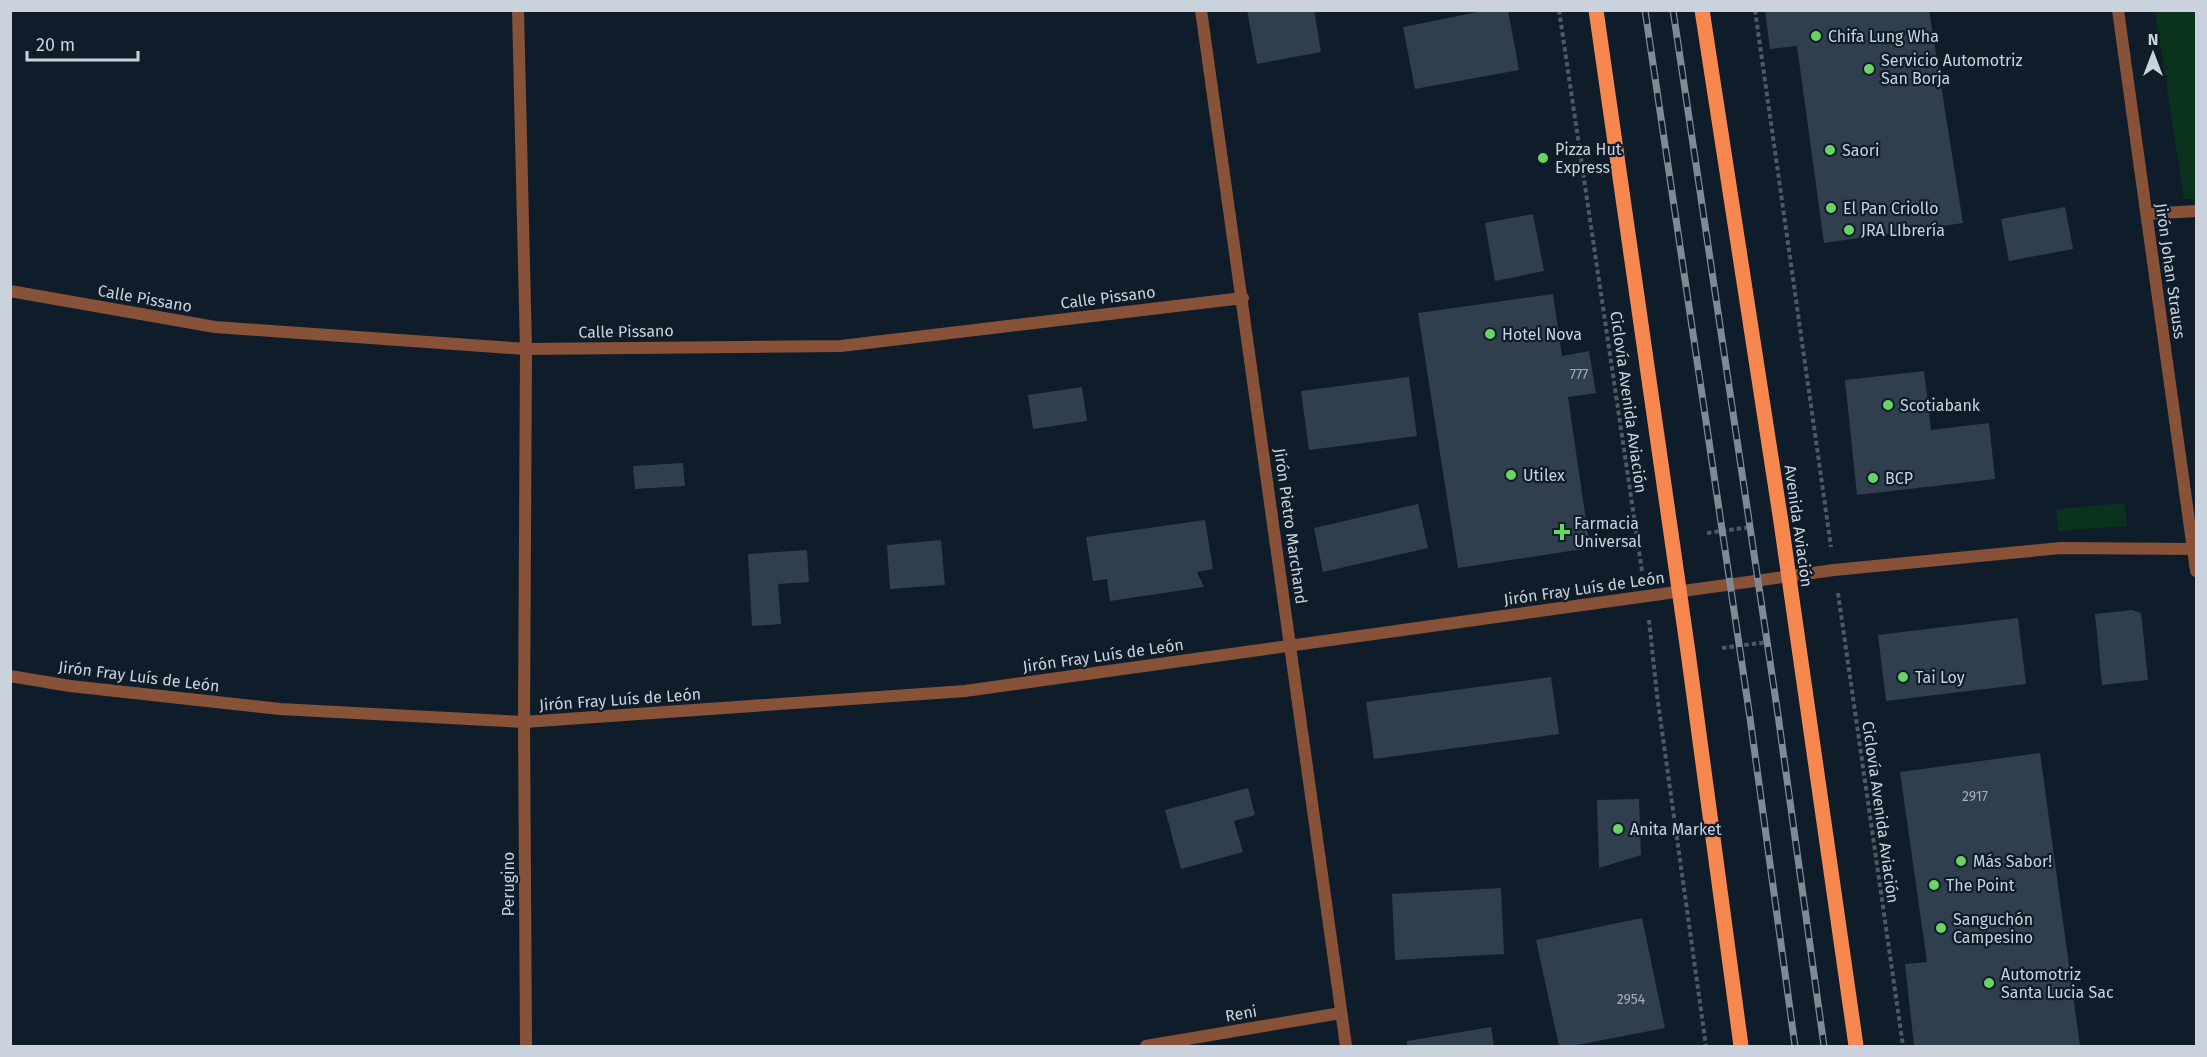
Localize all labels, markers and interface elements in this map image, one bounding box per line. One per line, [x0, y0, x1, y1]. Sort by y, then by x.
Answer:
scale bar [27, 24, 138, 62]
north arrow [2123, 24, 2183, 84]
place label: Chifa Lung Wha [1828, 27, 1939, 46]
marker: Chifa Lung Wha [1809, 29, 1823, 43]
text: N [2148, 30, 2158, 49]
text: 20 m [36, 34, 75, 56]
place label: Servicio Automotriz San Borja [1881, 51, 2023, 88]
marker: Servicio Automotriz San Borja [1862, 62, 1876, 76]
place label: Pizza Hut Express [1555, 140, 1622, 177]
place label: Saori [1842, 141, 1879, 160]
marker: Saori [1823, 143, 1837, 157]
marker: Pizza Hut Express [1536, 151, 1550, 165]
place label: El Pan Criollo [1843, 199, 1939, 218]
marker: El Pan Criollo [1824, 201, 1838, 215]
street label: Jirón Johan Strauss [2152, 202, 2189, 340]
place label: JRA LIbrería [1861, 221, 1945, 240]
marker: JRA LIbrería [1842, 223, 1856, 237]
street label: Calle Pissano [96, 281, 194, 316]
street label: Calle Pissano [1060, 282, 1157, 313]
street label: Ciclovía Avenida Aviación [1606, 310, 1651, 494]
street label: Calle Pissano [578, 321, 674, 342]
place label: Hotel Nova [1502, 325, 1582, 344]
marker: Hotel Nova [1483, 327, 1497, 341]
house number: 777 [1570, 366, 1588, 383]
place label: Scotiabank [1900, 396, 1981, 415]
marker: Scotiabank [1881, 398, 1895, 412]
street label: Jirón Pietro Marchand [1270, 447, 1311, 605]
street label: Avenida Aviación [1781, 464, 1816, 588]
place label: Utilex [1523, 466, 1565, 485]
marker: Utilex [1504, 468, 1518, 482]
place label: BCP [1885, 469, 1913, 488]
marker: BCP [1866, 471, 1880, 485]
place label: Farmacia Universal [1574, 514, 1642, 551]
marker: Farmacia Universal [1555, 525, 1569, 539]
street label: Jirón Fray Luís de León [1502, 568, 1666, 609]
street label: Jirón Fray Luís de León [1021, 635, 1185, 676]
street label: Jirón Fray Luís de León [57, 657, 221, 696]
place label: Tai Loy [1915, 668, 1965, 687]
marker: Tai Loy [1896, 670, 1910, 684]
street label: Jirón Fray Luís de León [538, 684, 702, 715]
street label: Ciclovía Avenida Aviación [1858, 720, 1903, 904]
house number: 2917 [1962, 788, 1988, 805]
place label: Anita Market [1630, 820, 1722, 839]
marker: Anita Market [1611, 822, 1625, 836]
street label: Perugino [499, 852, 518, 916]
place label: Más Sabor! [1973, 852, 2052, 871]
marker: Más Sabor! [1954, 854, 1968, 868]
place label: The Point [1946, 876, 2015, 895]
marker: The Point [1927, 878, 1941, 892]
place label: Sanguchón Campesino [1953, 910, 2033, 947]
marker: Sanguchón Campesino [1934, 921, 1948, 935]
place label: Automotriz Santa Lucia Sac [2001, 965, 2114, 1002]
marker: Automotriz Santa Lucia Sac [1982, 976, 1996, 990]
house number: 2954 [1617, 991, 1646, 1008]
street label: Reni [1224, 1001, 1259, 1026]

